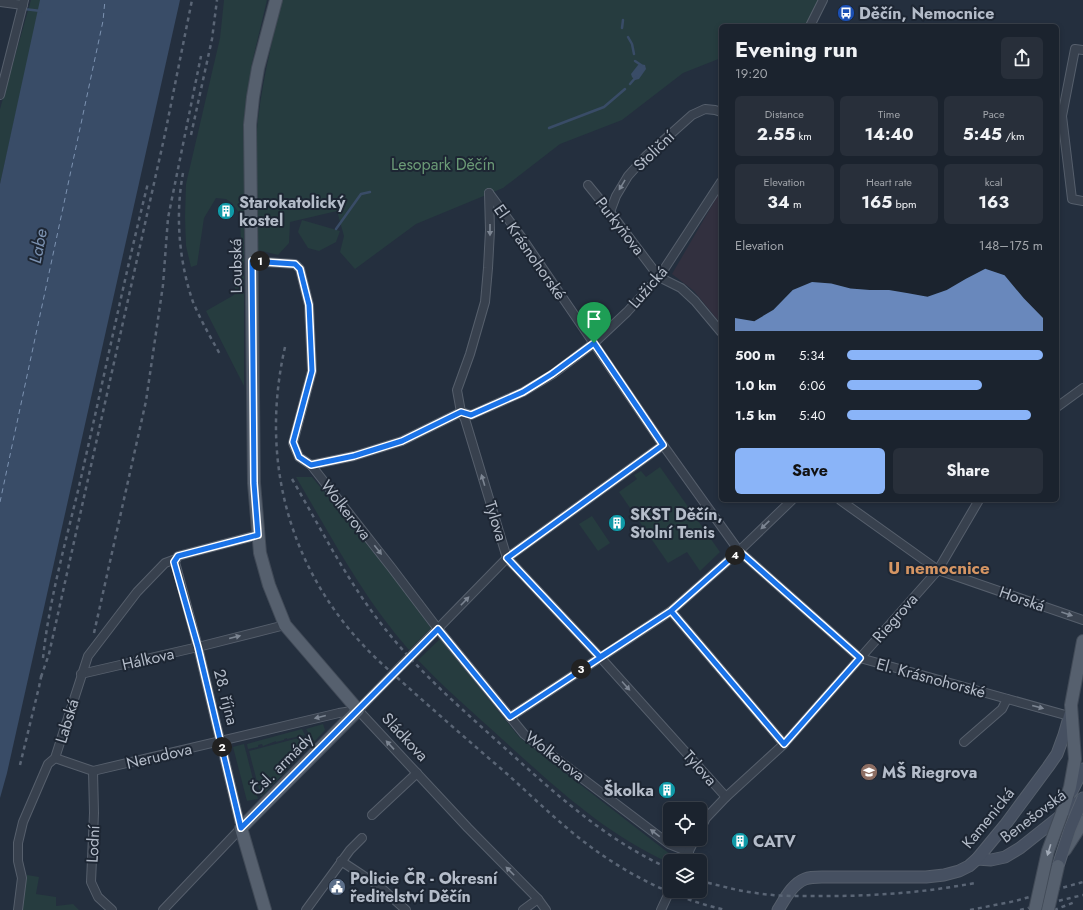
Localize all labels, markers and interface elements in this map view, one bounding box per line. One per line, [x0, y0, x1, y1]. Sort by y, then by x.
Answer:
place label: Děčín, Nemocnice [859, 2, 994, 25]
bus stop icon: Děčín, Nemocnice [836, 3, 856, 23]
text: Evening run [735, 33, 858, 65]
button: share [1001, 37, 1043, 79]
text: 19:20 [735, 64, 767, 83]
text: Distance [765, 106, 804, 122]
text: Time [878, 106, 900, 122]
text: Pace [983, 106, 1005, 122]
text: 2.55 [757, 122, 795, 146]
text: 14:40 [864, 122, 914, 146]
text: 5:45 [963, 122, 1002, 146]
street label: Stoliční [628, 125, 680, 176]
text: km [795, 128, 812, 144]
text: /km [1002, 128, 1024, 144]
park label: Lesopark Děčín [391, 153, 495, 176]
text: Elevation [764, 174, 805, 190]
text: Heart rate [866, 174, 912, 190]
text: kcal [985, 174, 1003, 190]
one-way arrow [619, 179, 626, 191]
text: 34 [767, 190, 790, 214]
text: 165 [861, 190, 892, 214]
text: 163 [978, 190, 1009, 214]
place label: Starokatolický kostel [239, 191, 346, 232]
street label: Purkyňova [590, 192, 650, 260]
text: m [790, 196, 801, 212]
text: bpm [892, 196, 917, 212]
street label: El. Krásnohorské [488, 199, 572, 305]
building icon: Starokatolický kostel [216, 201, 236, 221]
one-way arrow [487, 224, 493, 237]
water label: Labe [23, 226, 53, 265]
text: Elevation [735, 236, 784, 255]
text: 148–175 m [979, 236, 1043, 255]
street label: Loubská [224, 238, 248, 294]
pin: 1 [250, 251, 270, 271]
text: 1 [257, 253, 263, 269]
street label: Lužická [623, 261, 673, 313]
pin [577, 302, 611, 343]
icon: arrive [583, 308, 605, 330]
text: 500 m [735, 346, 775, 365]
text: 5:34 [799, 346, 825, 365]
text: 1.0 km [735, 376, 776, 395]
text: 6:06 [799, 376, 826, 395]
text: 1.5 km [735, 406, 776, 425]
text: 5:40 [799, 406, 826, 425]
button: Save [735, 448, 885, 494]
button: Share [893, 448, 1043, 494]
one-way arrow [480, 474, 486, 486]
street label: Wolkerova [315, 475, 377, 545]
street label: Tylova [479, 498, 513, 544]
place label: SKST Děčín, Stolní Tenis [630, 503, 723, 544]
building icon: SKST Děčín, Stolní Tenis [607, 513, 627, 533]
one-way arrow [760, 521, 770, 530]
one-way arrow [374, 545, 382, 556]
pin: 4 [725, 545, 745, 565]
text: 4 [731, 547, 739, 563]
district label: U nemocnice [888, 556, 990, 580]
street label: Horská [996, 580, 1048, 618]
street label: Riegrova [867, 588, 923, 648]
one-way arrow [460, 596, 470, 606]
one-way arrow [1062, 612, 1074, 618]
one-way arrow [229, 634, 242, 640]
street label: Hálkova [120, 642, 176, 676]
street label: El. Krásnohorské [874, 652, 988, 704]
pin: 3 [571, 659, 591, 679]
text: 3 [578, 661, 584, 677]
street label: 28. října [208, 667, 244, 727]
one-way arrow [621, 681, 631, 691]
street label: Labská [49, 696, 85, 746]
one-way arrow [1032, 705, 1044, 711]
street label: Sládkova [376, 707, 434, 767]
one-way arrow [314, 714, 326, 720]
street label: Wolkerova [520, 725, 590, 787]
street label: Čsl. armády [245, 727, 319, 801]
street label: Nerudova [124, 737, 194, 775]
pin: 2 [212, 737, 232, 757]
text: 2 [218, 739, 226, 755]
one-way arrow [386, 739, 395, 750]
street label: Tylova [678, 745, 722, 791]
place label: MŠ Riegrova [882, 761, 977, 784]
school or university icon: MŠ Riegrova [859, 762, 879, 782]
place label: Školka [603, 779, 654, 802]
building icon: Školka [657, 780, 677, 800]
street label: Kamenická [956, 783, 1020, 853]
street label: Benešovská [995, 784, 1071, 848]
map controls [663, 802, 707, 898]
button: locate [663, 802, 707, 846]
street label: Lodní [81, 824, 106, 863]
one-way arrow [649, 829, 660, 837]
place label: CATV [753, 830, 796, 853]
building icon: CATV [730, 831, 750, 851]
one-way arrow [1046, 844, 1052, 856]
button: layers [663, 854, 707, 898]
one-way arrow [506, 866, 515, 876]
place label: Policie ČR - Okresní ředitelství Děčín [350, 867, 498, 908]
public building icon: Policie ČR - Okresní ředitelství Děčín [327, 877, 347, 897]

